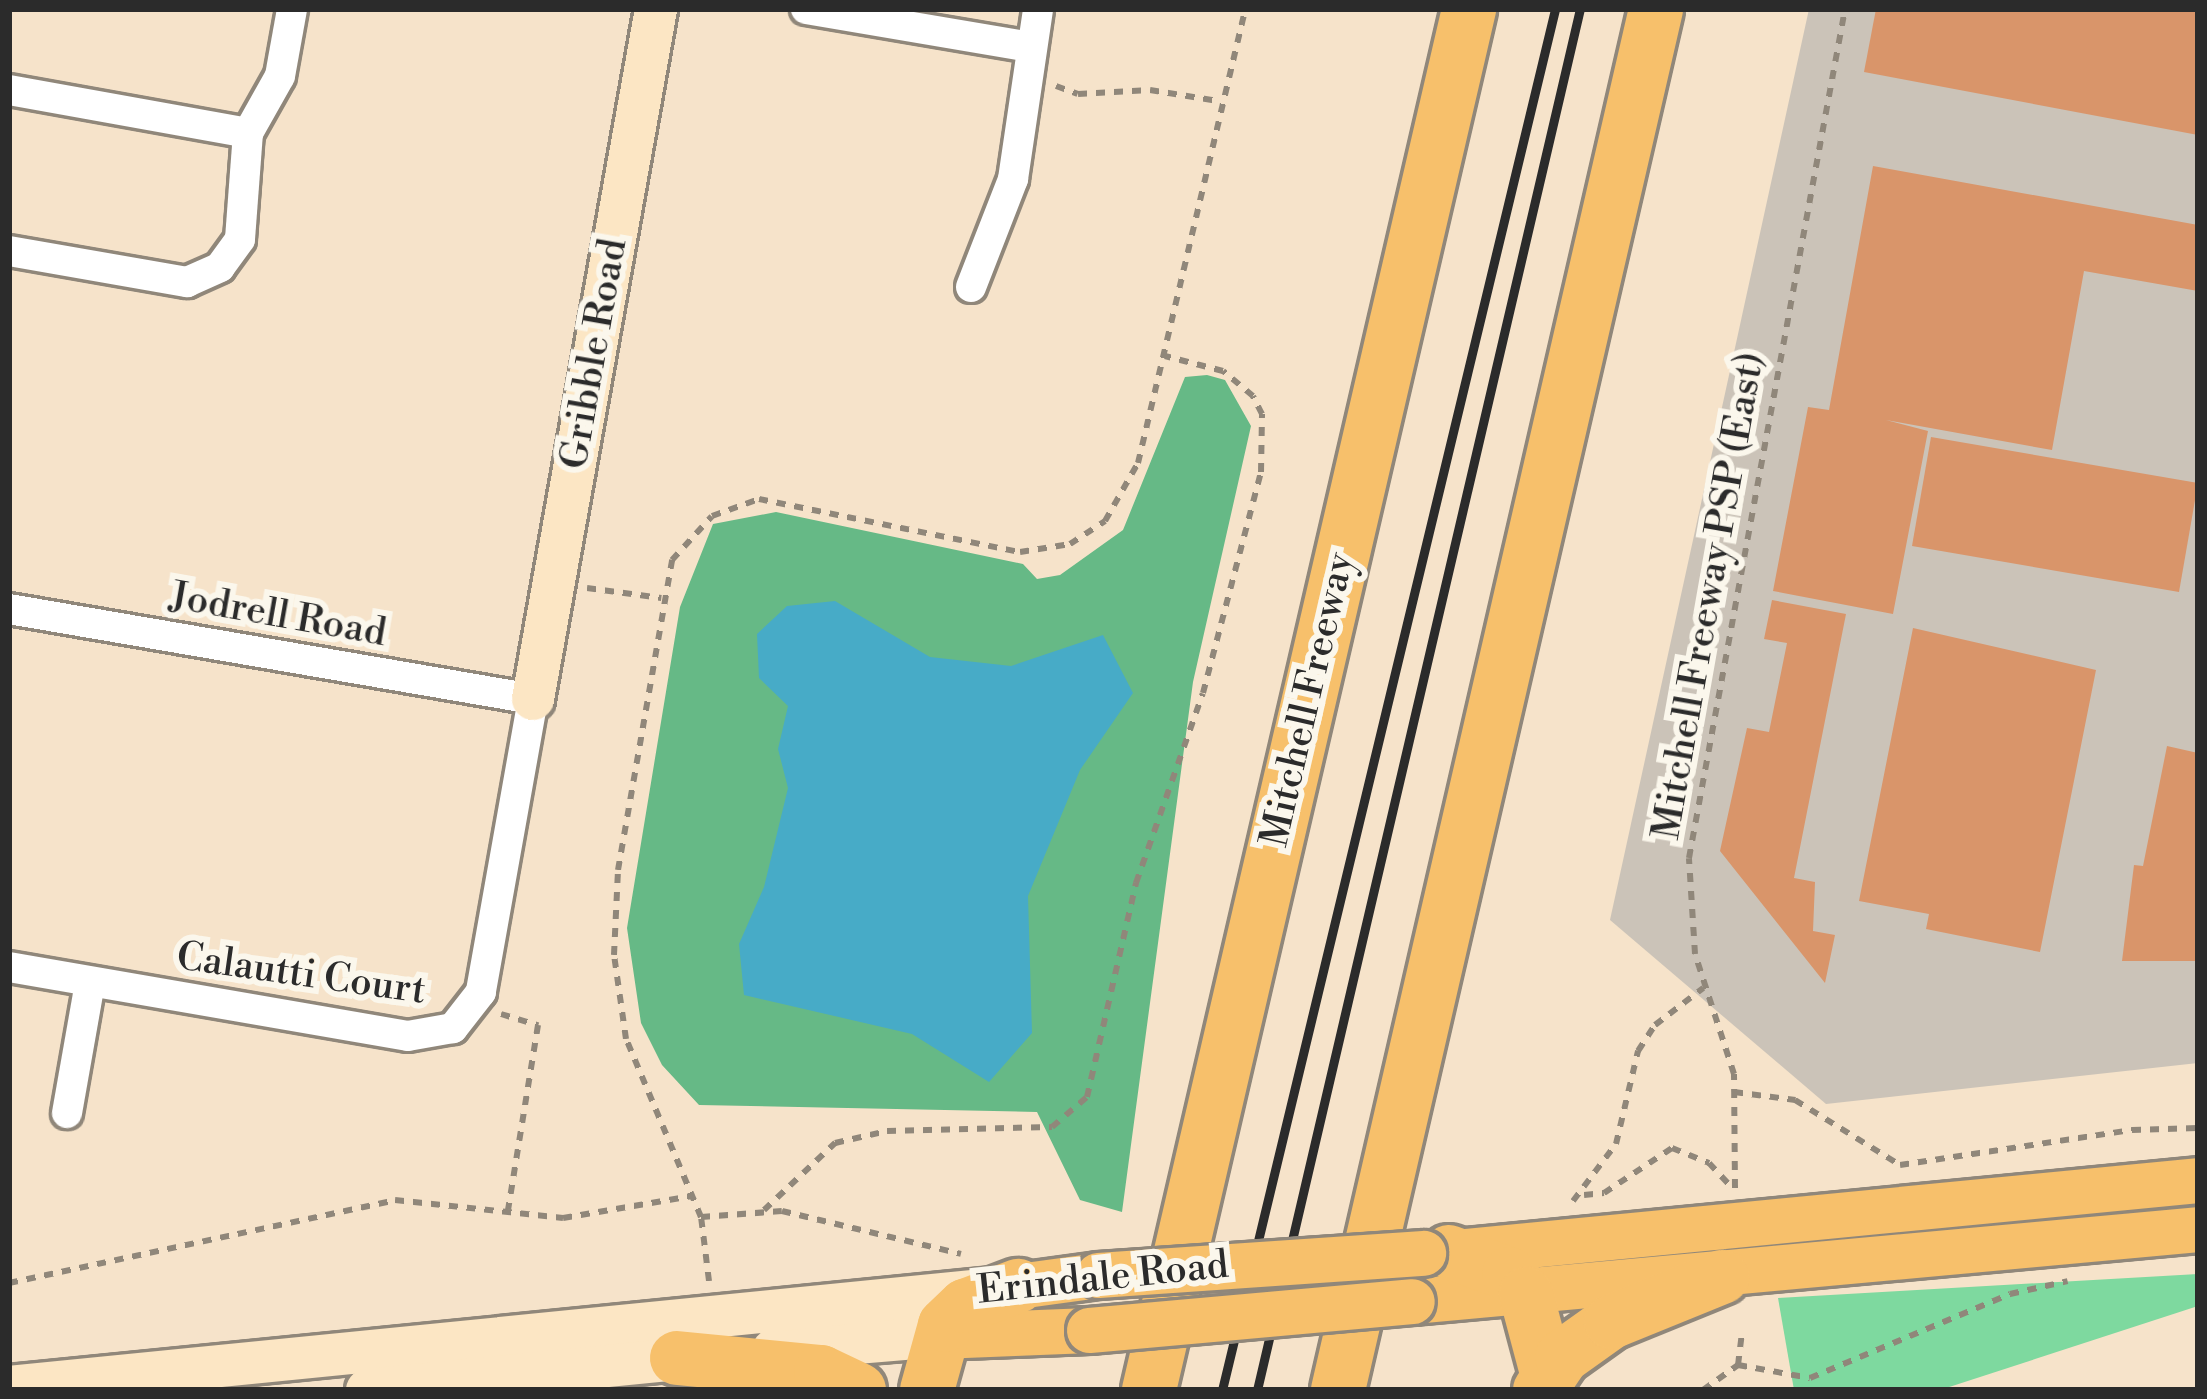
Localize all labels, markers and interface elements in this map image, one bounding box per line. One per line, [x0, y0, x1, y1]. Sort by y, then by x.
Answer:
street label: Gribble Road [552, 235, 638, 473]
street label: Mitchell Freeway PSP (East) [1644, 349, 1776, 843]
street label: Mitchell Freeway [1252, 548, 1366, 852]
street label: Jodrell Road [166, 574, 390, 658]
street label: Calautti Court [173, 934, 429, 1016]
street label: Erindale Road [975, 1243, 1231, 1315]

